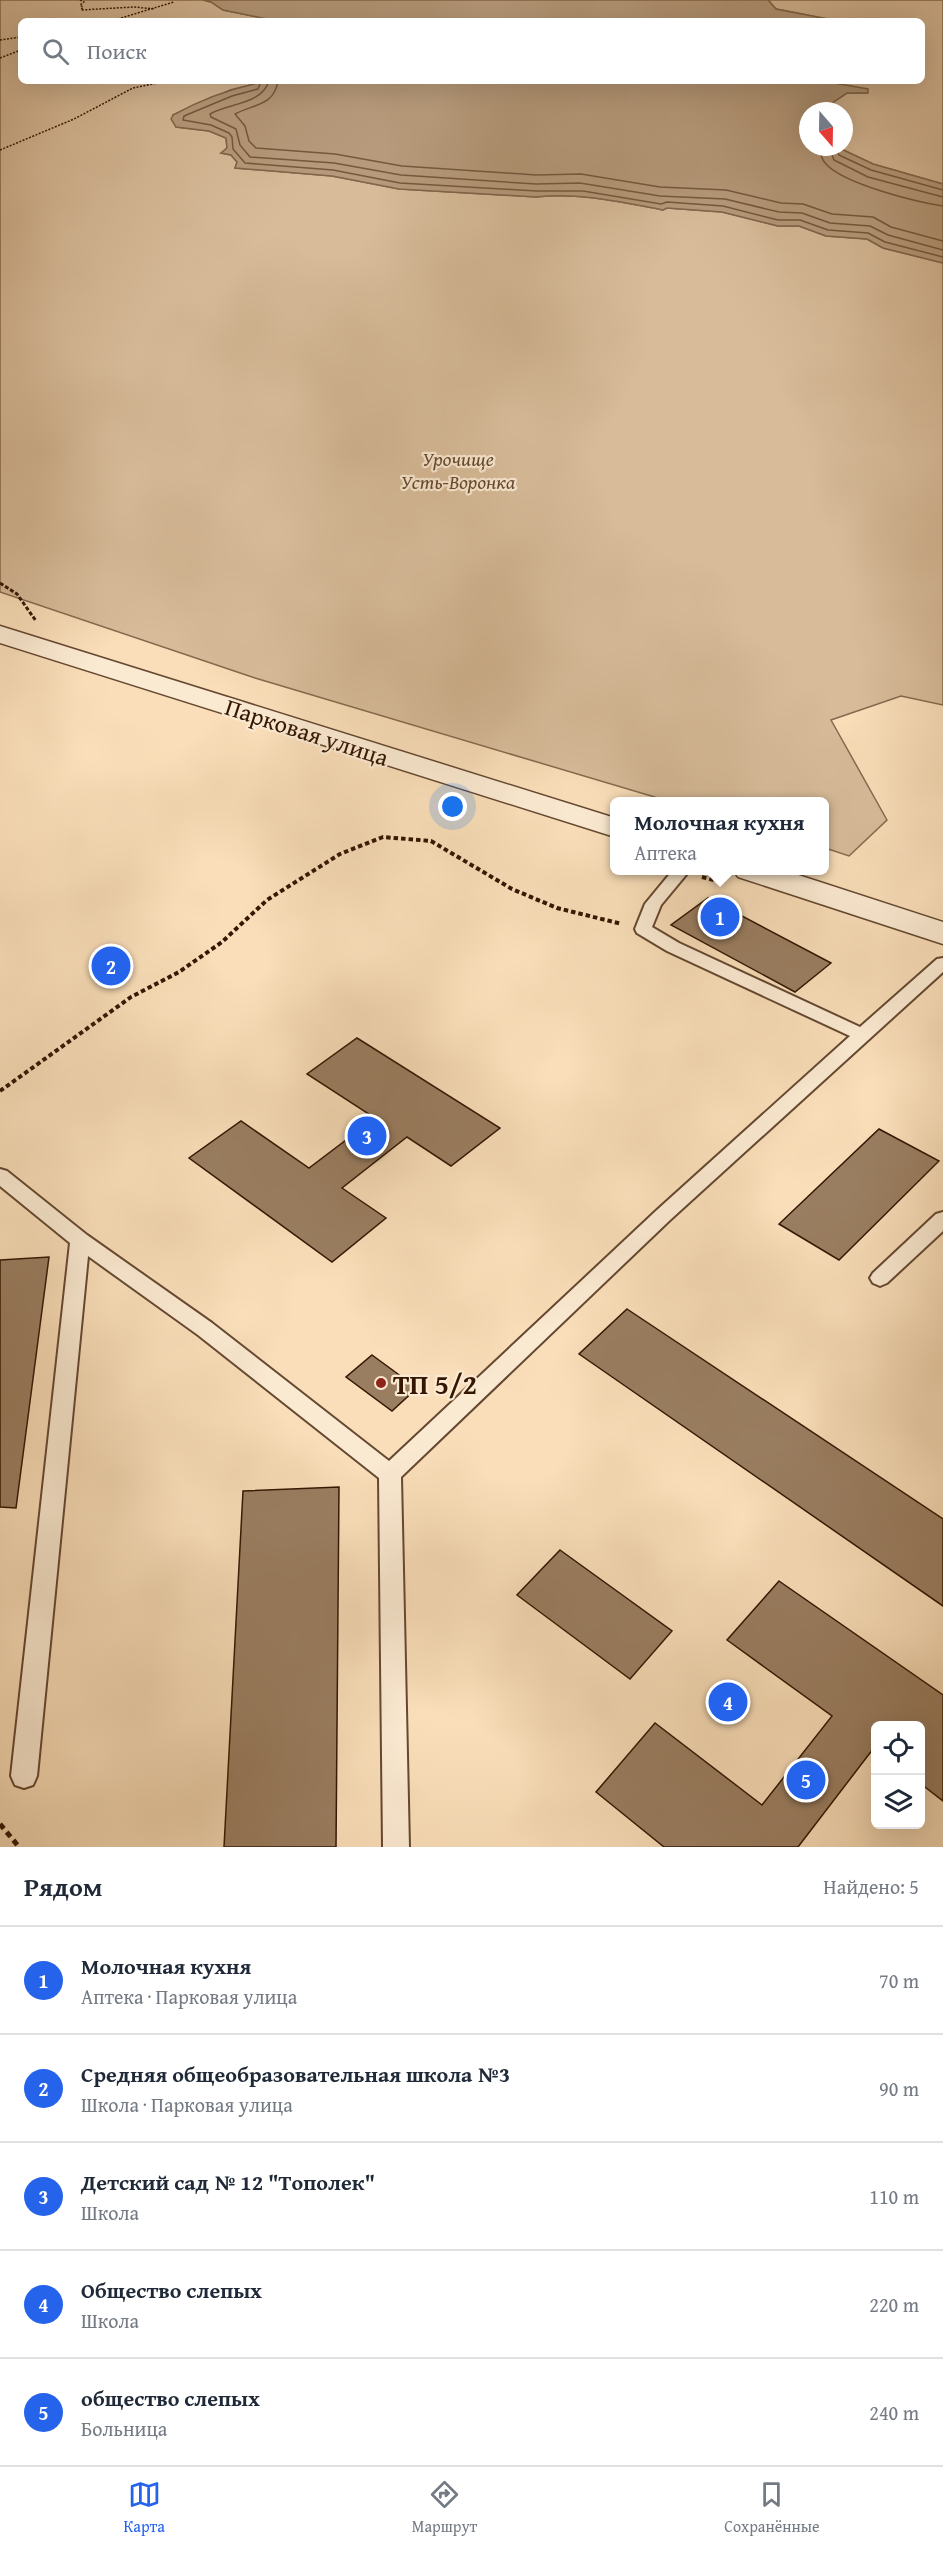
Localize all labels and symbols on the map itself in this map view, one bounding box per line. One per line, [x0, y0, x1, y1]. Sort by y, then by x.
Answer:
north arrow [799, 102, 853, 156]
park label: Урочище Усть-Воронка [401, 444, 516, 496]
street label: Парковая улица [221, 689, 394, 775]
your location [438, 792, 467, 821]
pin: 1 [700, 894, 740, 940]
pin: 2 [92, 944, 130, 988]
pin: 3 [348, 1114, 386, 1158]
place label: ТП 5/2 [393, 1363, 477, 1404]
marker: ТП 5/2 [374, 1376, 388, 1390]
pin: 4 [708, 1680, 748, 1724]
pin: 5 [786, 1758, 826, 1802]

